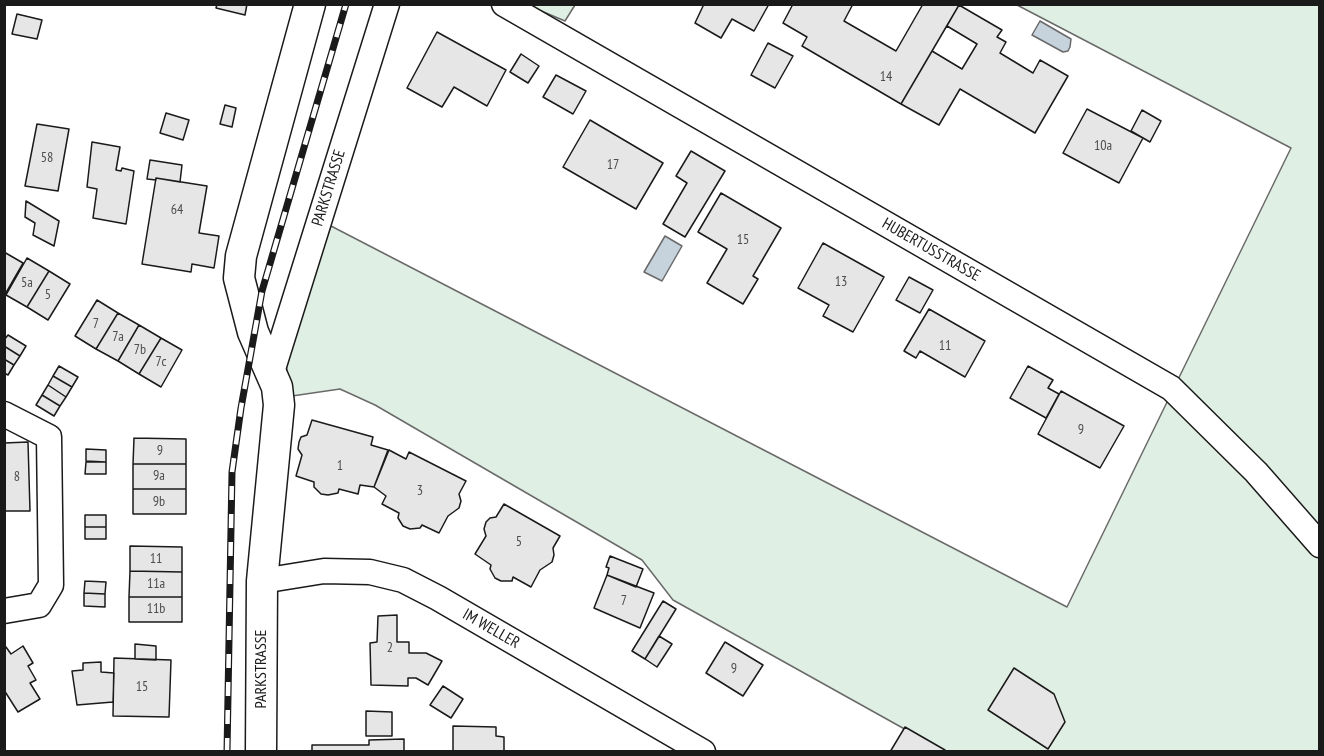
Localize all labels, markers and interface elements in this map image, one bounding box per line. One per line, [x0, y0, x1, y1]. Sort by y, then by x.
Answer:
house number: 14 [880, 69, 892, 85]
house number: 10a [1094, 138, 1112, 154]
street label: PARKSTRASSE [308, 147, 350, 229]
house number: 58 [41, 150, 53, 166]
house number: 17 [607, 157, 619, 173]
house number: 64 [171, 202, 183, 218]
street label: HUBERTUSSTRASSE [879, 214, 983, 286]
house number: 15 [737, 232, 749, 248]
house number: 13 [835, 274, 847, 290]
house number: 5a [21, 275, 33, 291]
house number: 5 [45, 287, 51, 303]
house number: 7 [93, 316, 99, 332]
house number: 7a [112, 329, 124, 345]
house number: 11 [939, 338, 951, 354]
house number: 7b [134, 342, 146, 358]
house number: 7c [155, 354, 167, 370]
house number: 9 [1078, 422, 1084, 438]
house number: 9 [157, 443, 163, 459]
house number: 1 [337, 458, 343, 474]
house number: 9a [153, 468, 165, 484]
house number: 8 [14, 469, 20, 485]
house number: 3 [417, 483, 423, 499]
house number: 9b [153, 494, 165, 510]
house number: 5 [516, 534, 522, 550]
house number: 11 [150, 551, 162, 567]
house number: 11a [147, 576, 165, 592]
house number: 7 [621, 593, 627, 609]
house number: 11b [147, 601, 165, 617]
street label: IM WELLER [459, 605, 523, 653]
street label: PARKSTRASSE [251, 630, 271, 708]
house number: 2 [387, 640, 393, 656]
house number: 9 [731, 661, 737, 677]
house number: 15 [136, 679, 148, 695]

